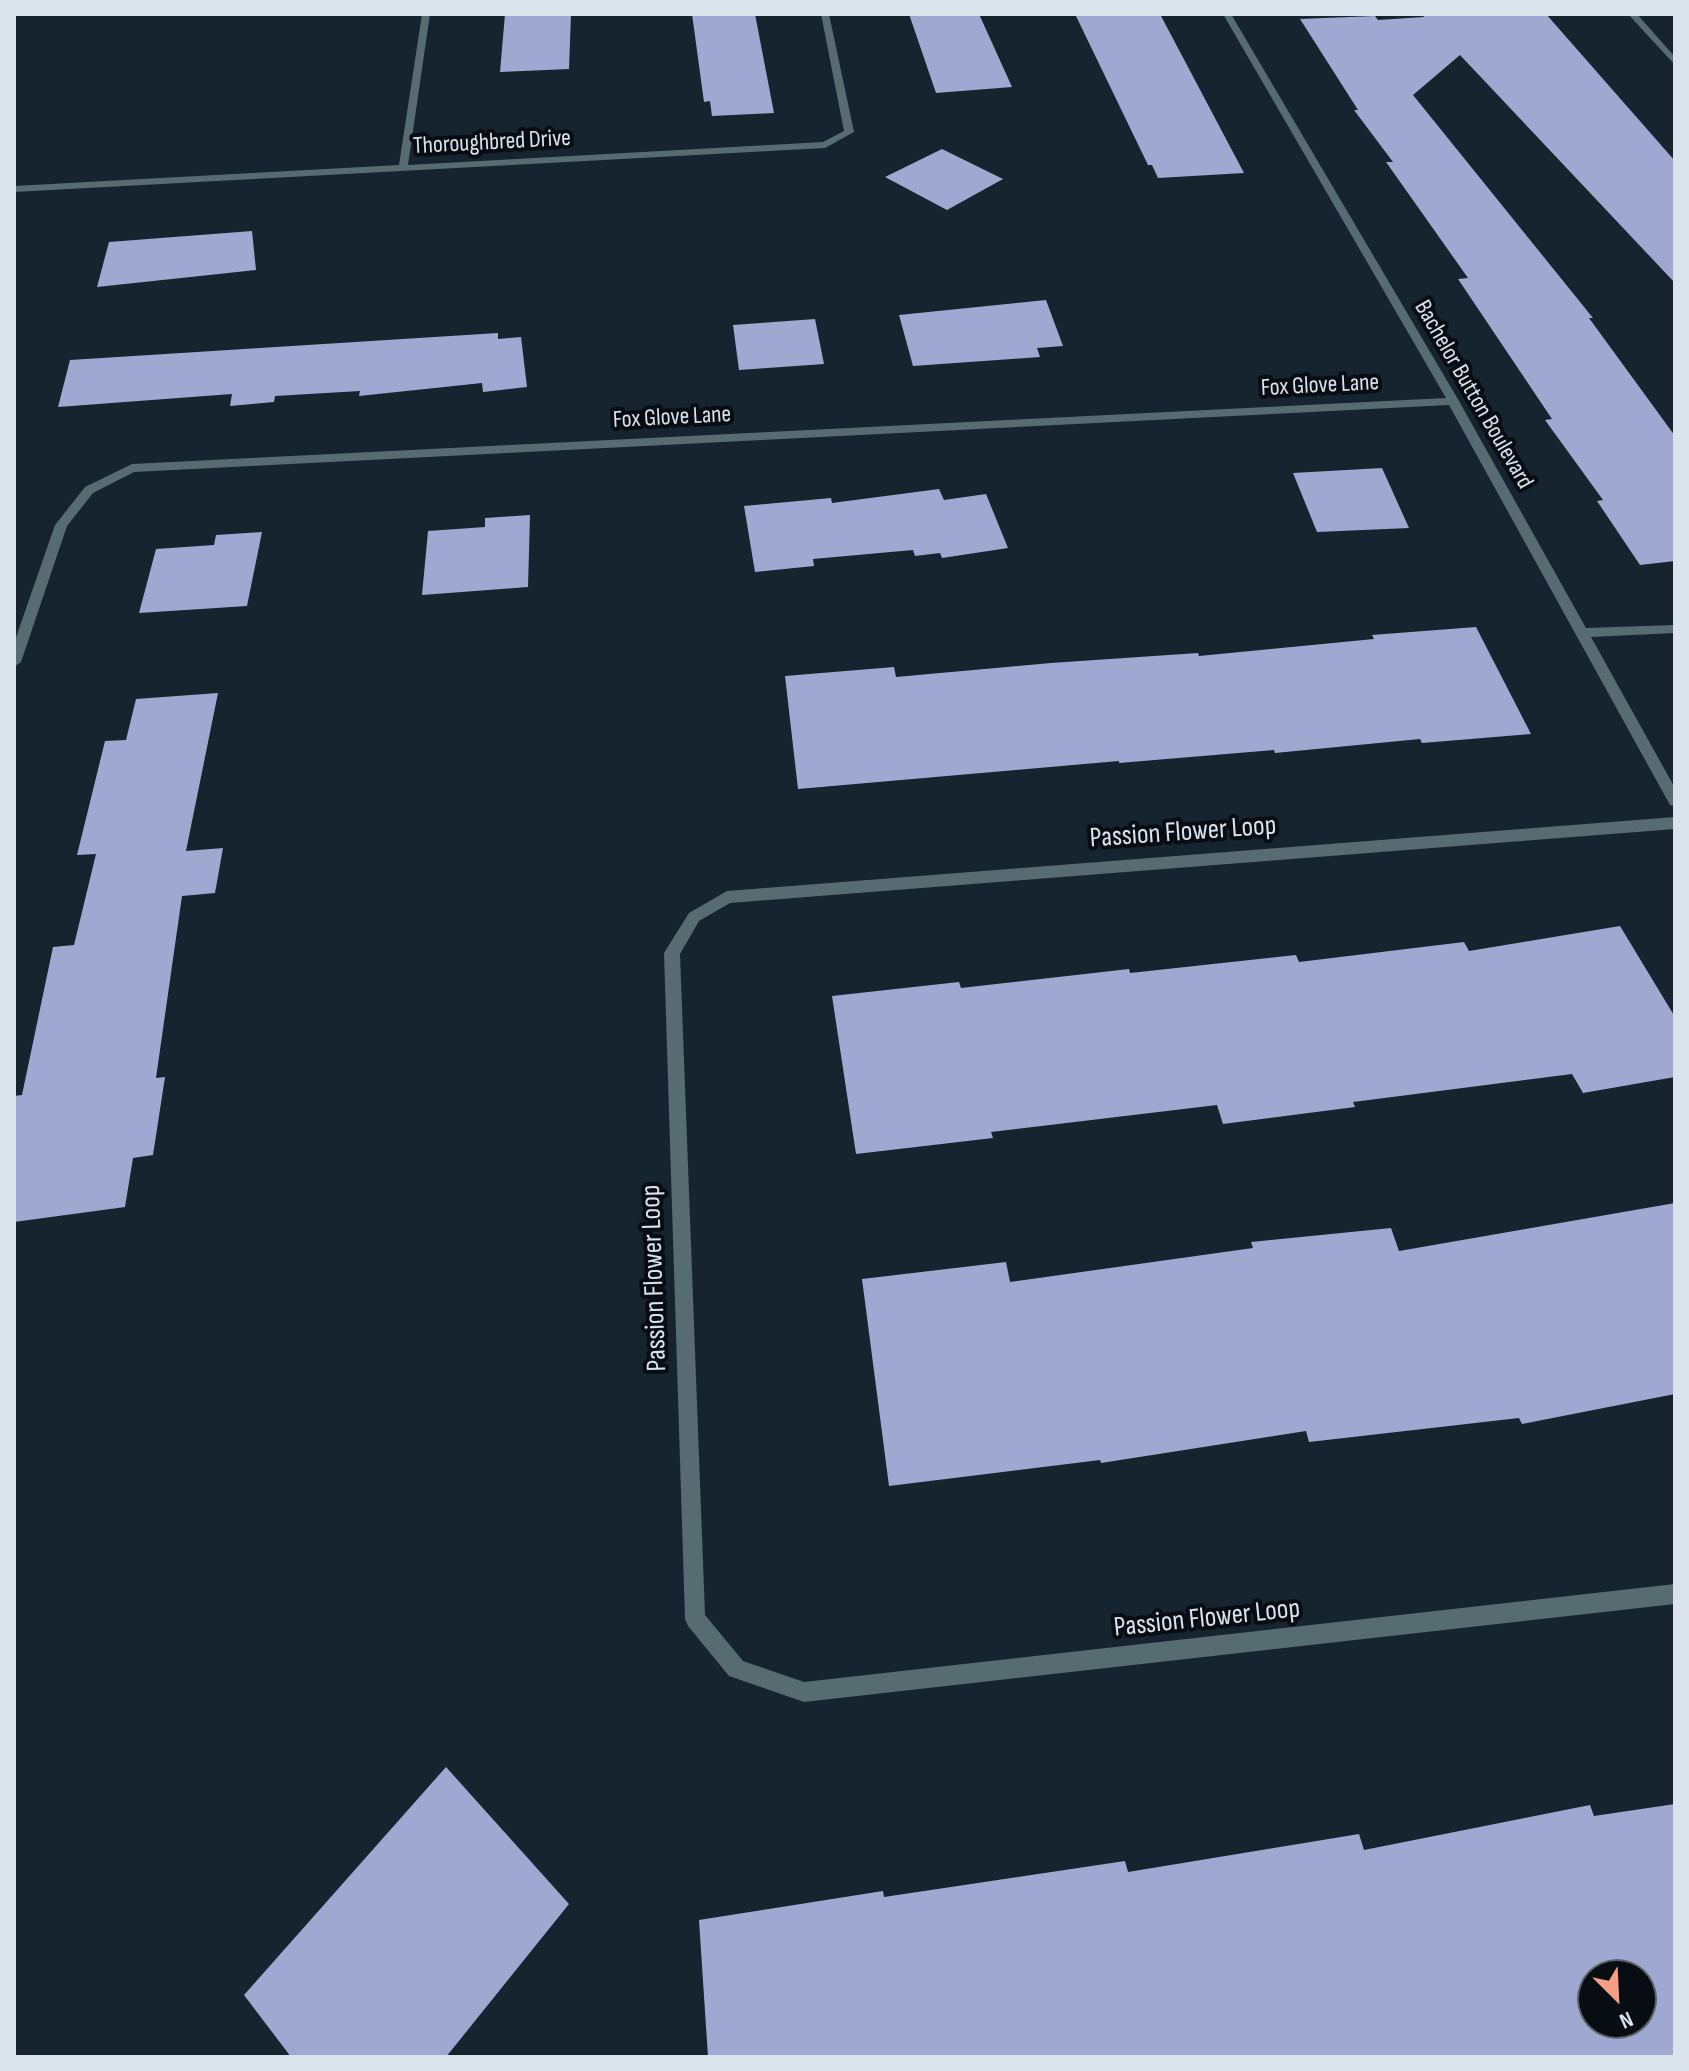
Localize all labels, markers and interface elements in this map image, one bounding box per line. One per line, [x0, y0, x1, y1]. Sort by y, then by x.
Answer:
street label: Thoroughbred Drive [412, 124, 572, 162]
street label: Bachelor Button Boulevard [1407, 296, 1539, 494]
street label: Fox Glove Lane [1260, 369, 1380, 403]
street label: Fox Glove Lane [612, 401, 732, 435]
street label: Passion Flower Loop [1089, 810, 1277, 856]
street label: Passion Flower Loop [635, 1184, 675, 1372]
street label: Passion Flower Loop [1112, 1593, 1302, 1645]
north arrow [1577, 1959, 1657, 2039]
text: N [1615, 2005, 1637, 2034]

